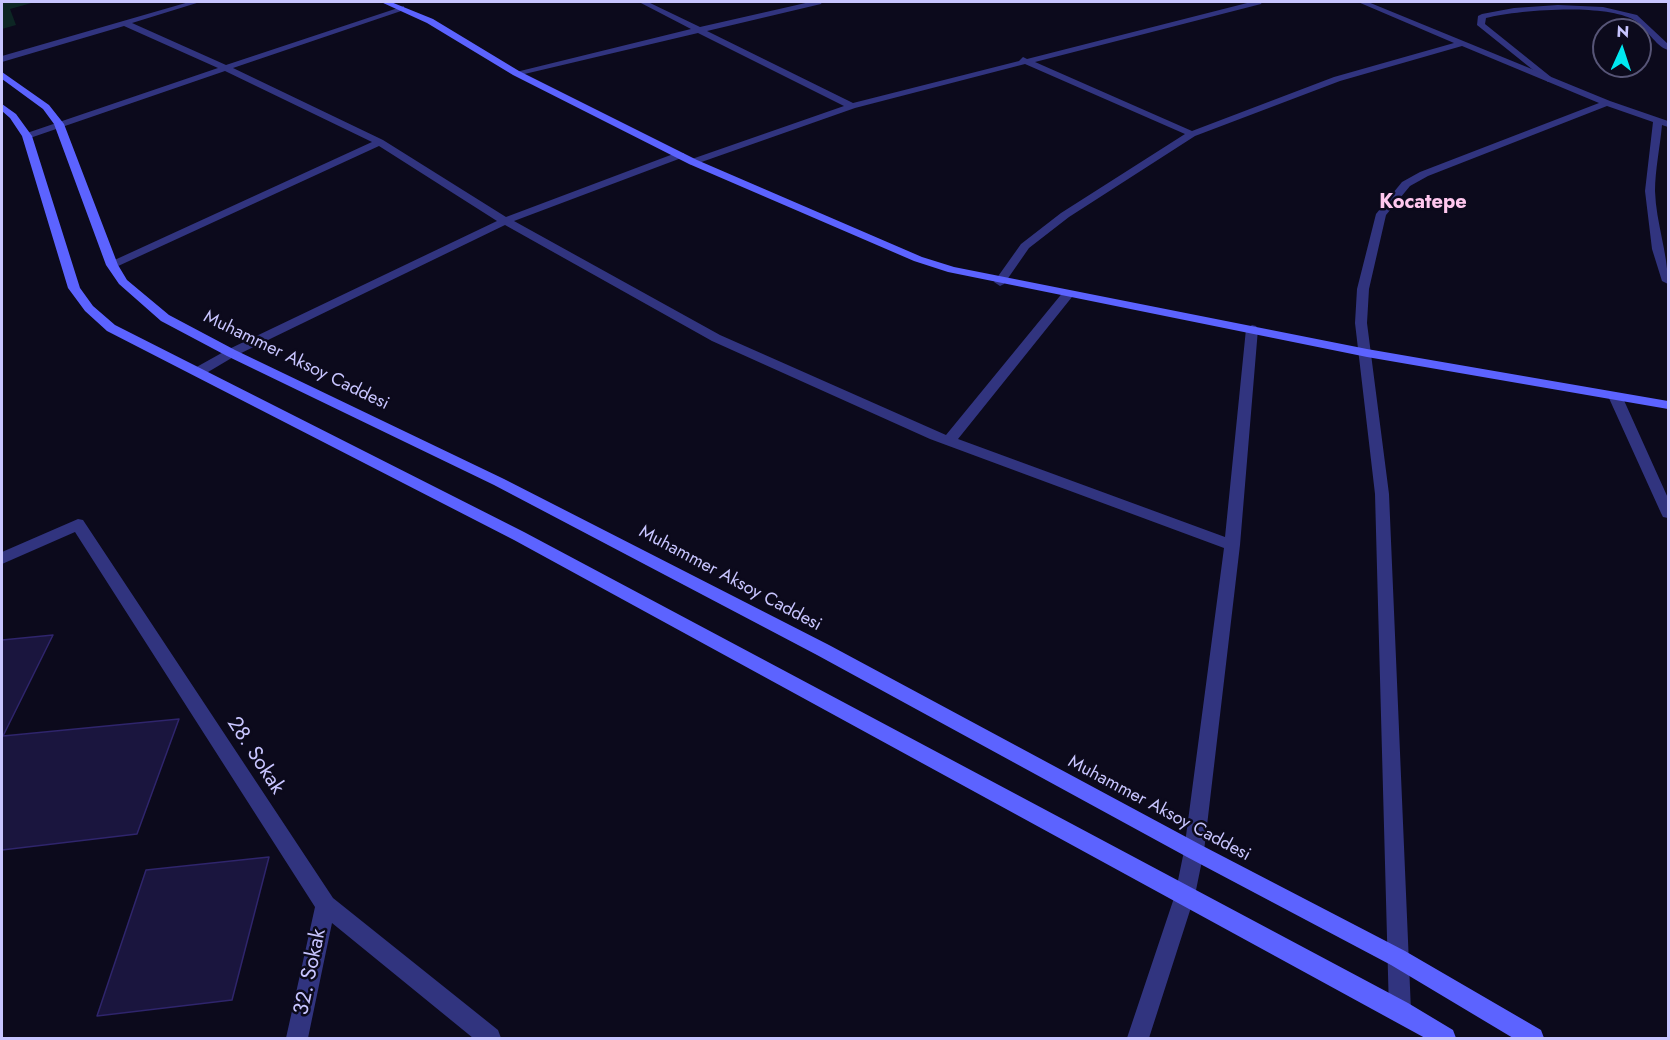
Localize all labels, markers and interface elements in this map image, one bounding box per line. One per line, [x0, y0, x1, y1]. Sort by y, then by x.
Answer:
north arrow [1592, 18, 1652, 78]
text: N [1616, 20, 1630, 43]
district label: Kocatepe [1379, 191, 1467, 215]
street label: Muhammer Aksoy Caddesi [200, 307, 392, 415]
street label: Muhammer Aksoy Caddesi [635, 522, 825, 636]
street label: 28. Sokak [221, 713, 289, 799]
street label: Muhammer Aksoy Caddesi [1064, 752, 1254, 866]
street label: 32. Sokak [290, 927, 332, 1017]

